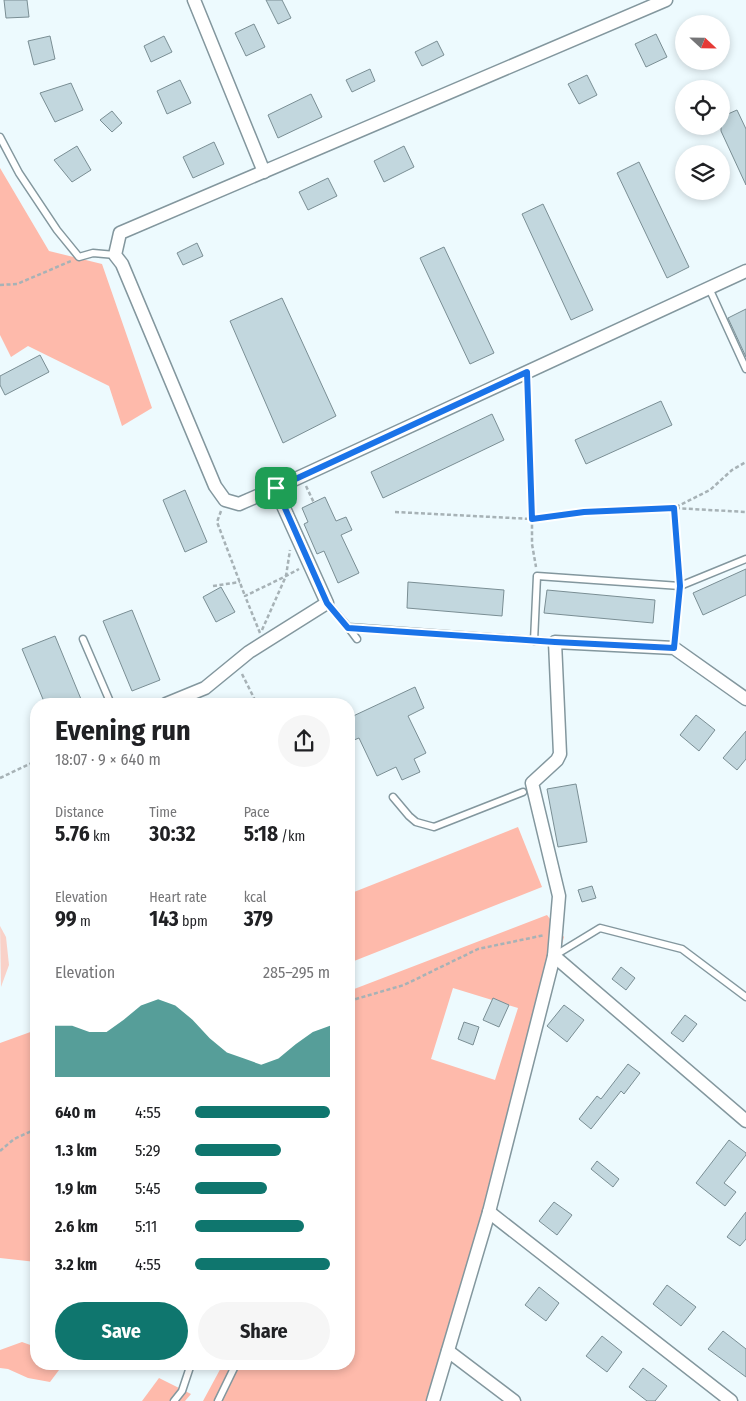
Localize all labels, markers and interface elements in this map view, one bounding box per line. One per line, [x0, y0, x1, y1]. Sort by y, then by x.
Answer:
north arrow [675, 15, 730, 70]
map controls [675, 15, 730, 200]
button: locate [675, 80, 730, 135]
button: layers [675, 145, 730, 200]
pin [255, 467, 297, 509]
icon: arrive [262, 474, 290, 502]
text: Evening run [55, 714, 191, 747]
button: share [278, 715, 330, 767]
text: 18:07 · 9 × 640 m [55, 750, 161, 769]
text: Distance [55, 804, 104, 821]
text: Time [149, 804, 177, 821]
text: Pace [244, 804, 270, 821]
text: 5.76 [55, 821, 90, 847]
text: 30:32 [149, 821, 195, 847]
text: 5:18 [244, 821, 278, 847]
text: km [90, 828, 110, 845]
text: /km [278, 828, 305, 845]
text: Elevation [55, 889, 108, 906]
text: Heart rate [149, 889, 207, 906]
text: kcal [244, 889, 266, 906]
text: 99 [55, 906, 77, 932]
text: 143 [149, 906, 179, 932]
text: 379 [244, 906, 273, 932]
text: m [77, 913, 91, 930]
text: bpm [179, 913, 208, 930]
text: Elevation [55, 963, 115, 982]
text: 285–295 m [263, 963, 330, 982]
text: 640 m [55, 1103, 96, 1122]
text: 4:55 [135, 1103, 161, 1122]
text: 1.3 km [55, 1141, 97, 1160]
text: 5:29 [135, 1141, 160, 1160]
text: 1.9 km [55, 1179, 97, 1198]
text: 5:45 [135, 1179, 161, 1198]
text: 2.6 km [55, 1217, 98, 1236]
text: 5:11 [135, 1217, 157, 1236]
text: 3.2 km [55, 1255, 97, 1274]
text: 4:55 [135, 1255, 161, 1274]
button: Save [55, 1302, 188, 1360]
button: Share [198, 1302, 330, 1360]

